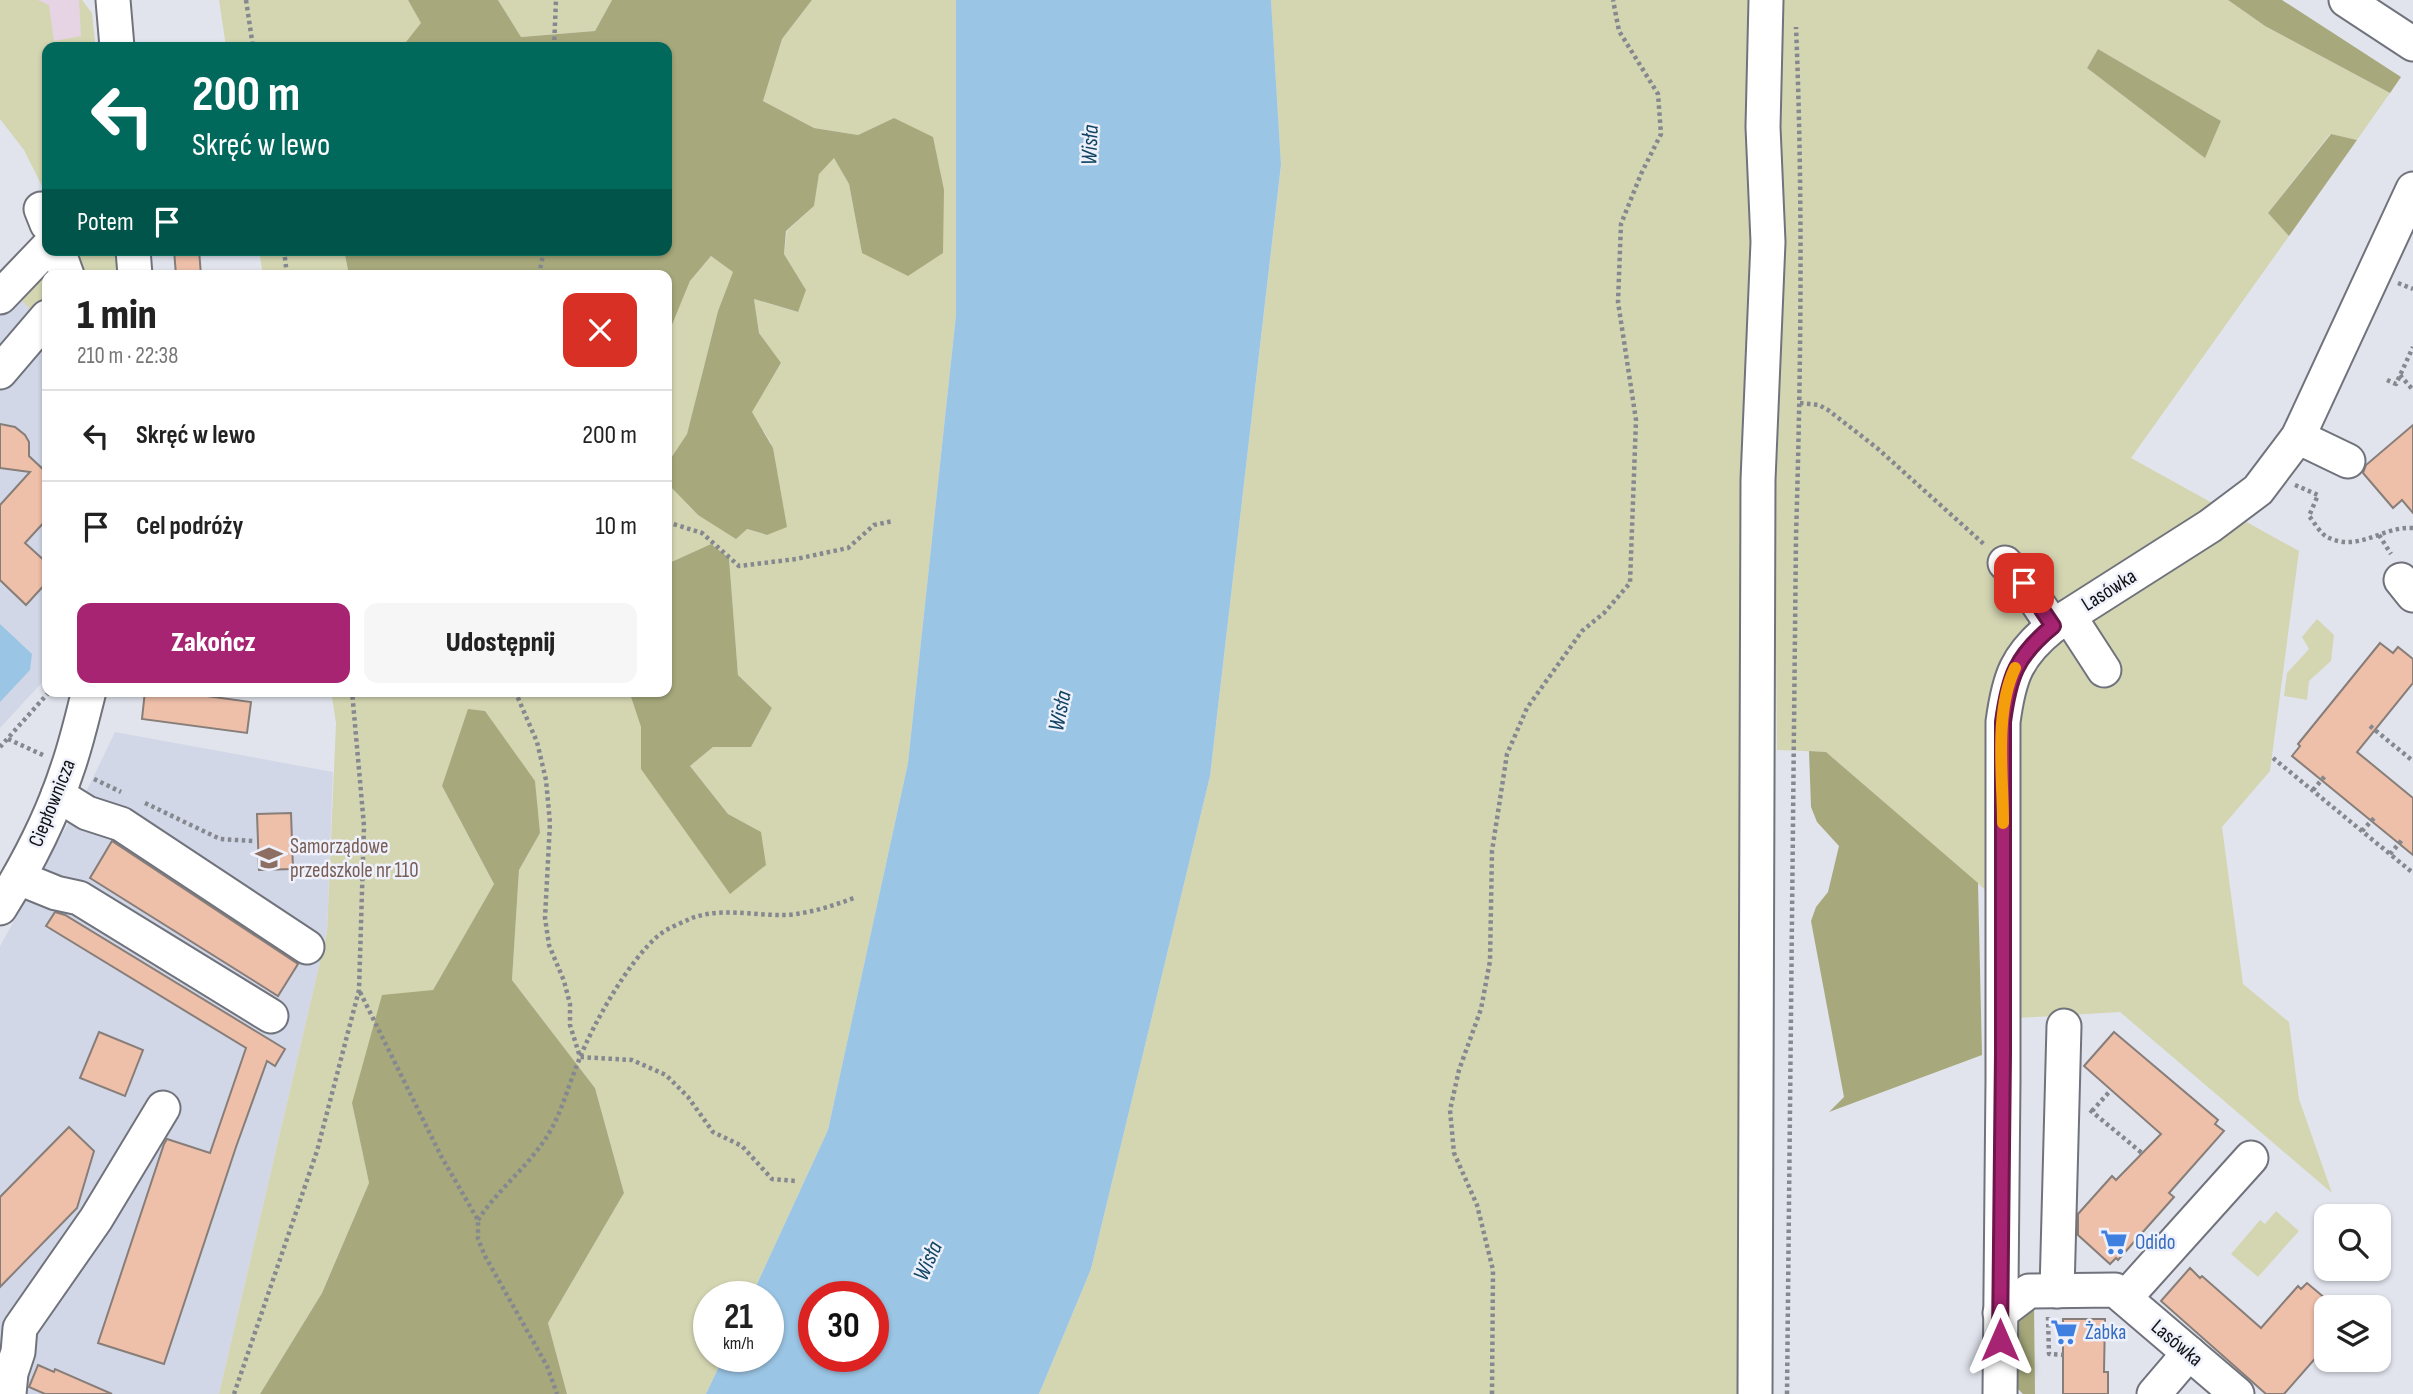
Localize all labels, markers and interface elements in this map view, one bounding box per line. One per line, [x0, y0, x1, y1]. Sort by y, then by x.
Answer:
text: 200 m [192, 66, 300, 125]
icon: left [77, 70, 168, 161]
water label: Wisła [1075, 124, 1105, 166]
text: Skręć w lewo [192, 126, 330, 165]
icon: arrive [148, 203, 186, 241]
text: Potem [77, 207, 134, 238]
text: 1 min [77, 290, 157, 341]
button: close [563, 293, 637, 367]
text: 210 m · 22:38 [77, 342, 178, 370]
icon: left [77, 417, 115, 455]
text: Skręć w lewo [136, 420, 256, 451]
text: 200 m [582, 420, 637, 451]
icon: arrive [77, 508, 115, 546]
text: Cel podróży [136, 511, 243, 542]
text: 10 m [595, 511, 637, 542]
pin [1994, 553, 2054, 613]
icon: arrive [2005, 564, 2043, 602]
street label: Lasówka [2077, 564, 2141, 616]
button: Zakończ [77, 603, 350, 683]
button: Udostępnij [364, 603, 637, 683]
water label: Wisła [1042, 688, 1078, 734]
street label: Ciepłownicza [23, 756, 81, 850]
place label: Samorządowe przedszkole nr 110 [290, 834, 419, 883]
school or university icon: Samorządowe przedszkole nr 110 [254, 843, 284, 873]
map controls [2314, 1204, 2391, 1372]
button: search [2314, 1204, 2391, 1281]
supermarket icon: Odido [2099, 1227, 2129, 1257]
place label: Odido [2135, 1230, 2176, 1255]
water label: Wisła [907, 1236, 949, 1285]
speed limit sign: 30 [798, 1281, 889, 1372]
button: layers [2314, 1295, 2391, 1372]
text: 21 [724, 1296, 753, 1339]
position arrow [1963, 1303, 2037, 1377]
street label: Lasówka [2146, 1314, 2208, 1372]
supermarket icon: Żabka [2049, 1317, 2079, 1347]
place label: Żabka [2085, 1320, 2126, 1345]
text: km/h [723, 1333, 754, 1354]

